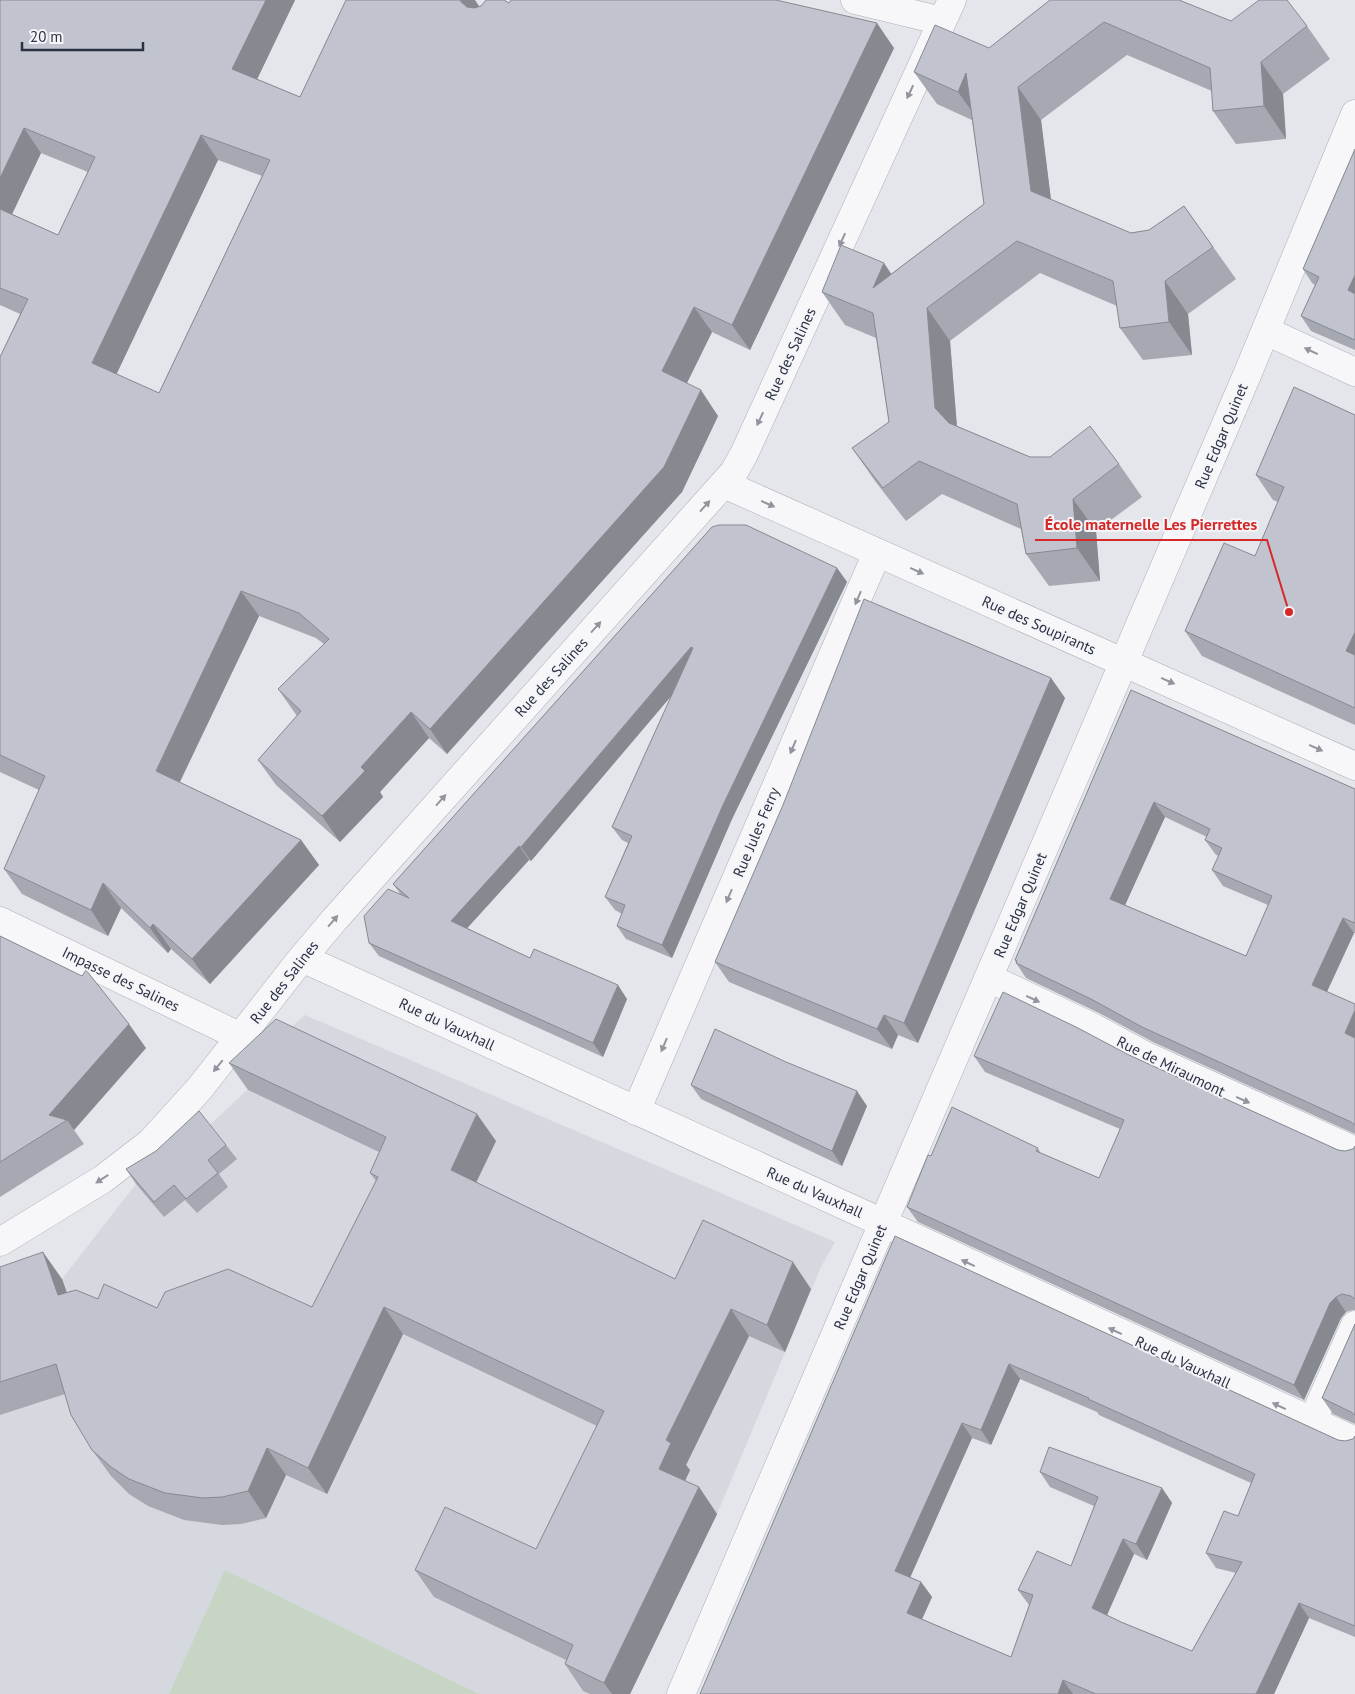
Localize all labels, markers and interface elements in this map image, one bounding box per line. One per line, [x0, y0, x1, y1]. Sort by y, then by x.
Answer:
scale bar [22, 20, 144, 52]
text: 20 m [30, 27, 63, 46]
one-way arrow [905, 85, 913, 99]
one-way arrow [838, 233, 846, 247]
street label: Rue des Salines [760, 304, 820, 404]
one-way arrow [1304, 347, 1318, 355]
street label: Rue Edgar Quinet [1190, 381, 1252, 491]
one-way arrow [755, 412, 763, 426]
one-way arrow [699, 500, 711, 512]
one-way arrow [761, 501, 775, 509]
callout: École maternelle Les Pierrettes [1035, 509, 1267, 540]
text: École maternelle Les Pierrettes [1045, 514, 1257, 534]
one-way arrow [910, 567, 924, 575]
one-way arrow [853, 591, 861, 605]
street label: Rue des Soupirants [979, 591, 1099, 659]
one-way arrow [591, 620, 602, 633]
street label: Rue des Salines [510, 633, 592, 721]
one-way arrow [1161, 678, 1175, 686]
one-way arrow [789, 740, 797, 754]
one-way arrow [1309, 745, 1323, 753]
street label: Rue Jules Ferry [729, 784, 783, 880]
one-way arrow [436, 794, 447, 807]
street label: Rue Edgar Quinet [989, 850, 1051, 960]
one-way arrow [724, 889, 732, 903]
one-way arrow [327, 916, 339, 928]
street label: Rue des Salines [246, 937, 322, 1027]
street label: Impasse des Salines [59, 942, 183, 1016]
street label: Rue du Vauxhall [396, 993, 499, 1055]
one-way arrow [1026, 995, 1040, 1003]
street label: Rue de Miraumont [1114, 1032, 1228, 1100]
one-way arrow [660, 1038, 668, 1052]
one-way arrow [212, 1059, 223, 1072]
one-way arrow [1236, 1096, 1250, 1104]
street label: Rue du Vauxhall [764, 1162, 867, 1222]
one-way arrow [96, 1174, 109, 1184]
street label: Rue Edgar Quinet [829, 1222, 891, 1332]
one-way arrow [961, 1258, 975, 1266]
one-way arrow [1108, 1327, 1122, 1335]
street label: Rue du Vauxhall [1132, 1331, 1235, 1393]
one-way arrow [1272, 1402, 1286, 1410]

